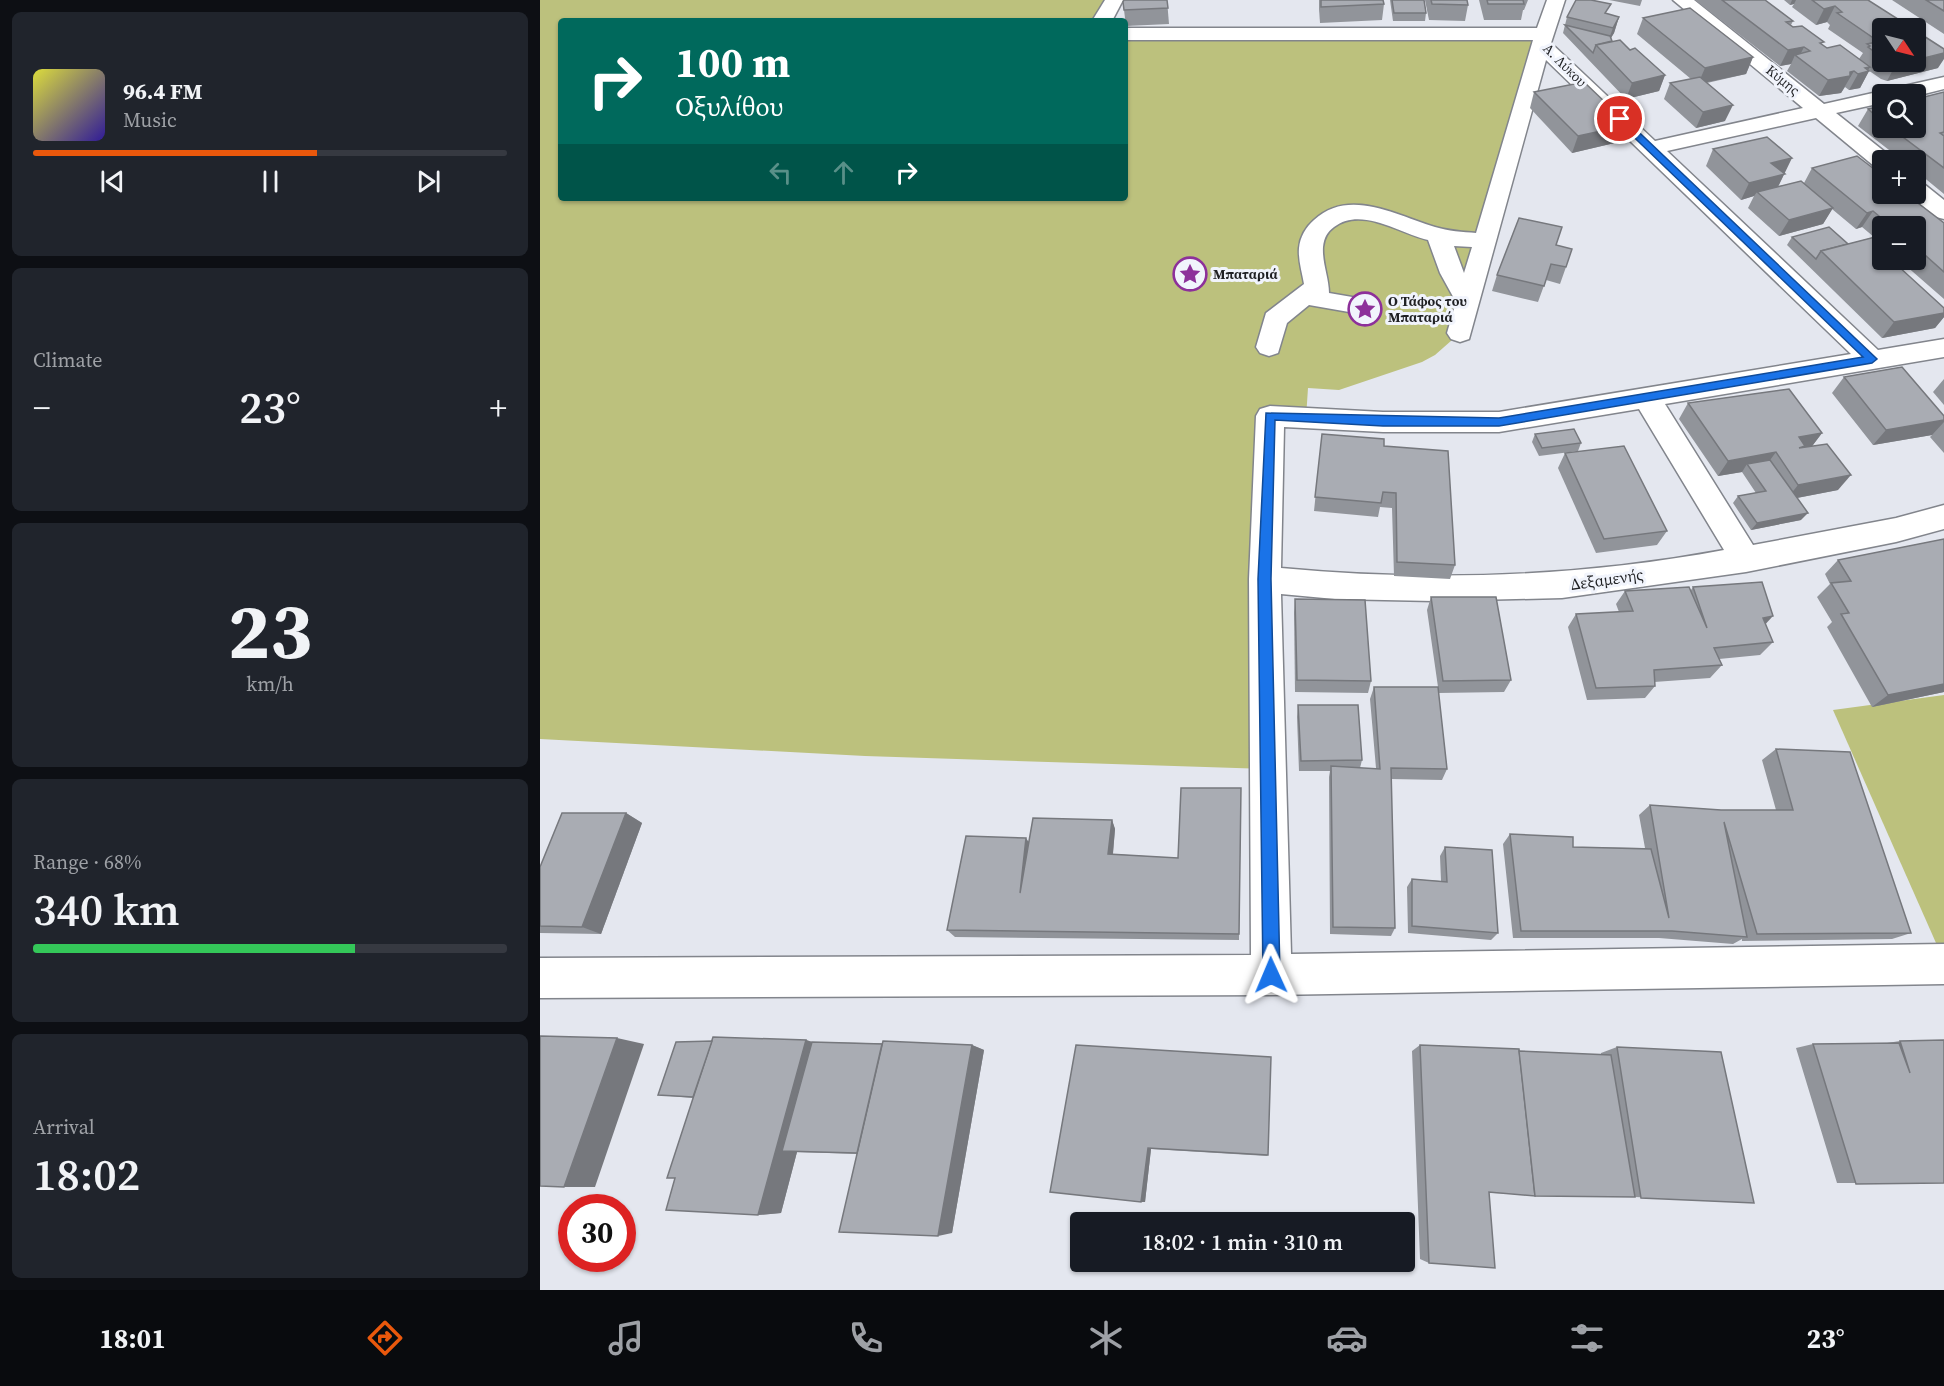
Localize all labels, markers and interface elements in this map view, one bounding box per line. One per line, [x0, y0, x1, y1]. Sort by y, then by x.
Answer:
north arrow [1872, 18, 1926, 72]
map controls [1872, 18, 1926, 270]
text: 100 m [675, 33, 790, 91]
street label: Α. Λύκου [1539, 39, 1591, 91]
icon: right [576, 42, 654, 120]
street label: Κύμης [1762, 60, 1804, 100]
text: 96.4 FM [123, 76, 202, 106]
button: search [1872, 84, 1926, 138]
text: Οξυλίθου [675, 88, 784, 125]
pin [1594, 93, 1645, 144]
icon: arrive [1603, 102, 1636, 135]
text: Music [123, 106, 177, 134]
button: + [1872, 150, 1926, 204]
icon: left [764, 156, 797, 189]
icon: ahead [827, 156, 860, 189]
icon: right [890, 156, 923, 189]
icon: previous [96, 165, 129, 198]
icon: pause [254, 165, 287, 198]
icon: next [412, 165, 445, 198]
button: − [1872, 216, 1926, 270]
place icon: Μπαταριά [1172, 256, 1208, 292]
place label: Μπαταριά [1213, 264, 1279, 284]
place icon: Ο Τάφος του Μπαταριά [1347, 291, 1383, 327]
place label: Ο Τάφος του Μπαταριά [1388, 291, 1467, 327]
text: Climate [33, 346, 102, 374]
text: 23° [239, 376, 301, 438]
text: − [33, 385, 51, 430]
text: + [490, 385, 507, 430]
street label: Δεξαμενής [1569, 563, 1645, 595]
text: 23 [228, 577, 312, 684]
text: km/h [246, 670, 294, 698]
text: Range · 68% [33, 848, 142, 876]
text: 340 km [33, 878, 180, 940]
position arrow [1239, 943, 1303, 1007]
text: Arrival [33, 1113, 95, 1141]
text: 18:02 [33, 1143, 140, 1205]
speed limit sign: 30 [558, 1194, 636, 1272]
text: 18:02 · 1 min · 310 m [1142, 1227, 1343, 1257]
icon: directions [364, 1317, 406, 1359]
icon: music [605, 1317, 647, 1359]
icon: phone [845, 1317, 887, 1359]
icon: climate [1085, 1317, 1127, 1359]
icon: car [1326, 1317, 1368, 1359]
icon: filters [1566, 1317, 1608, 1359]
text: 18:01 [99, 1320, 166, 1357]
text: 23° [1807, 1320, 1845, 1357]

